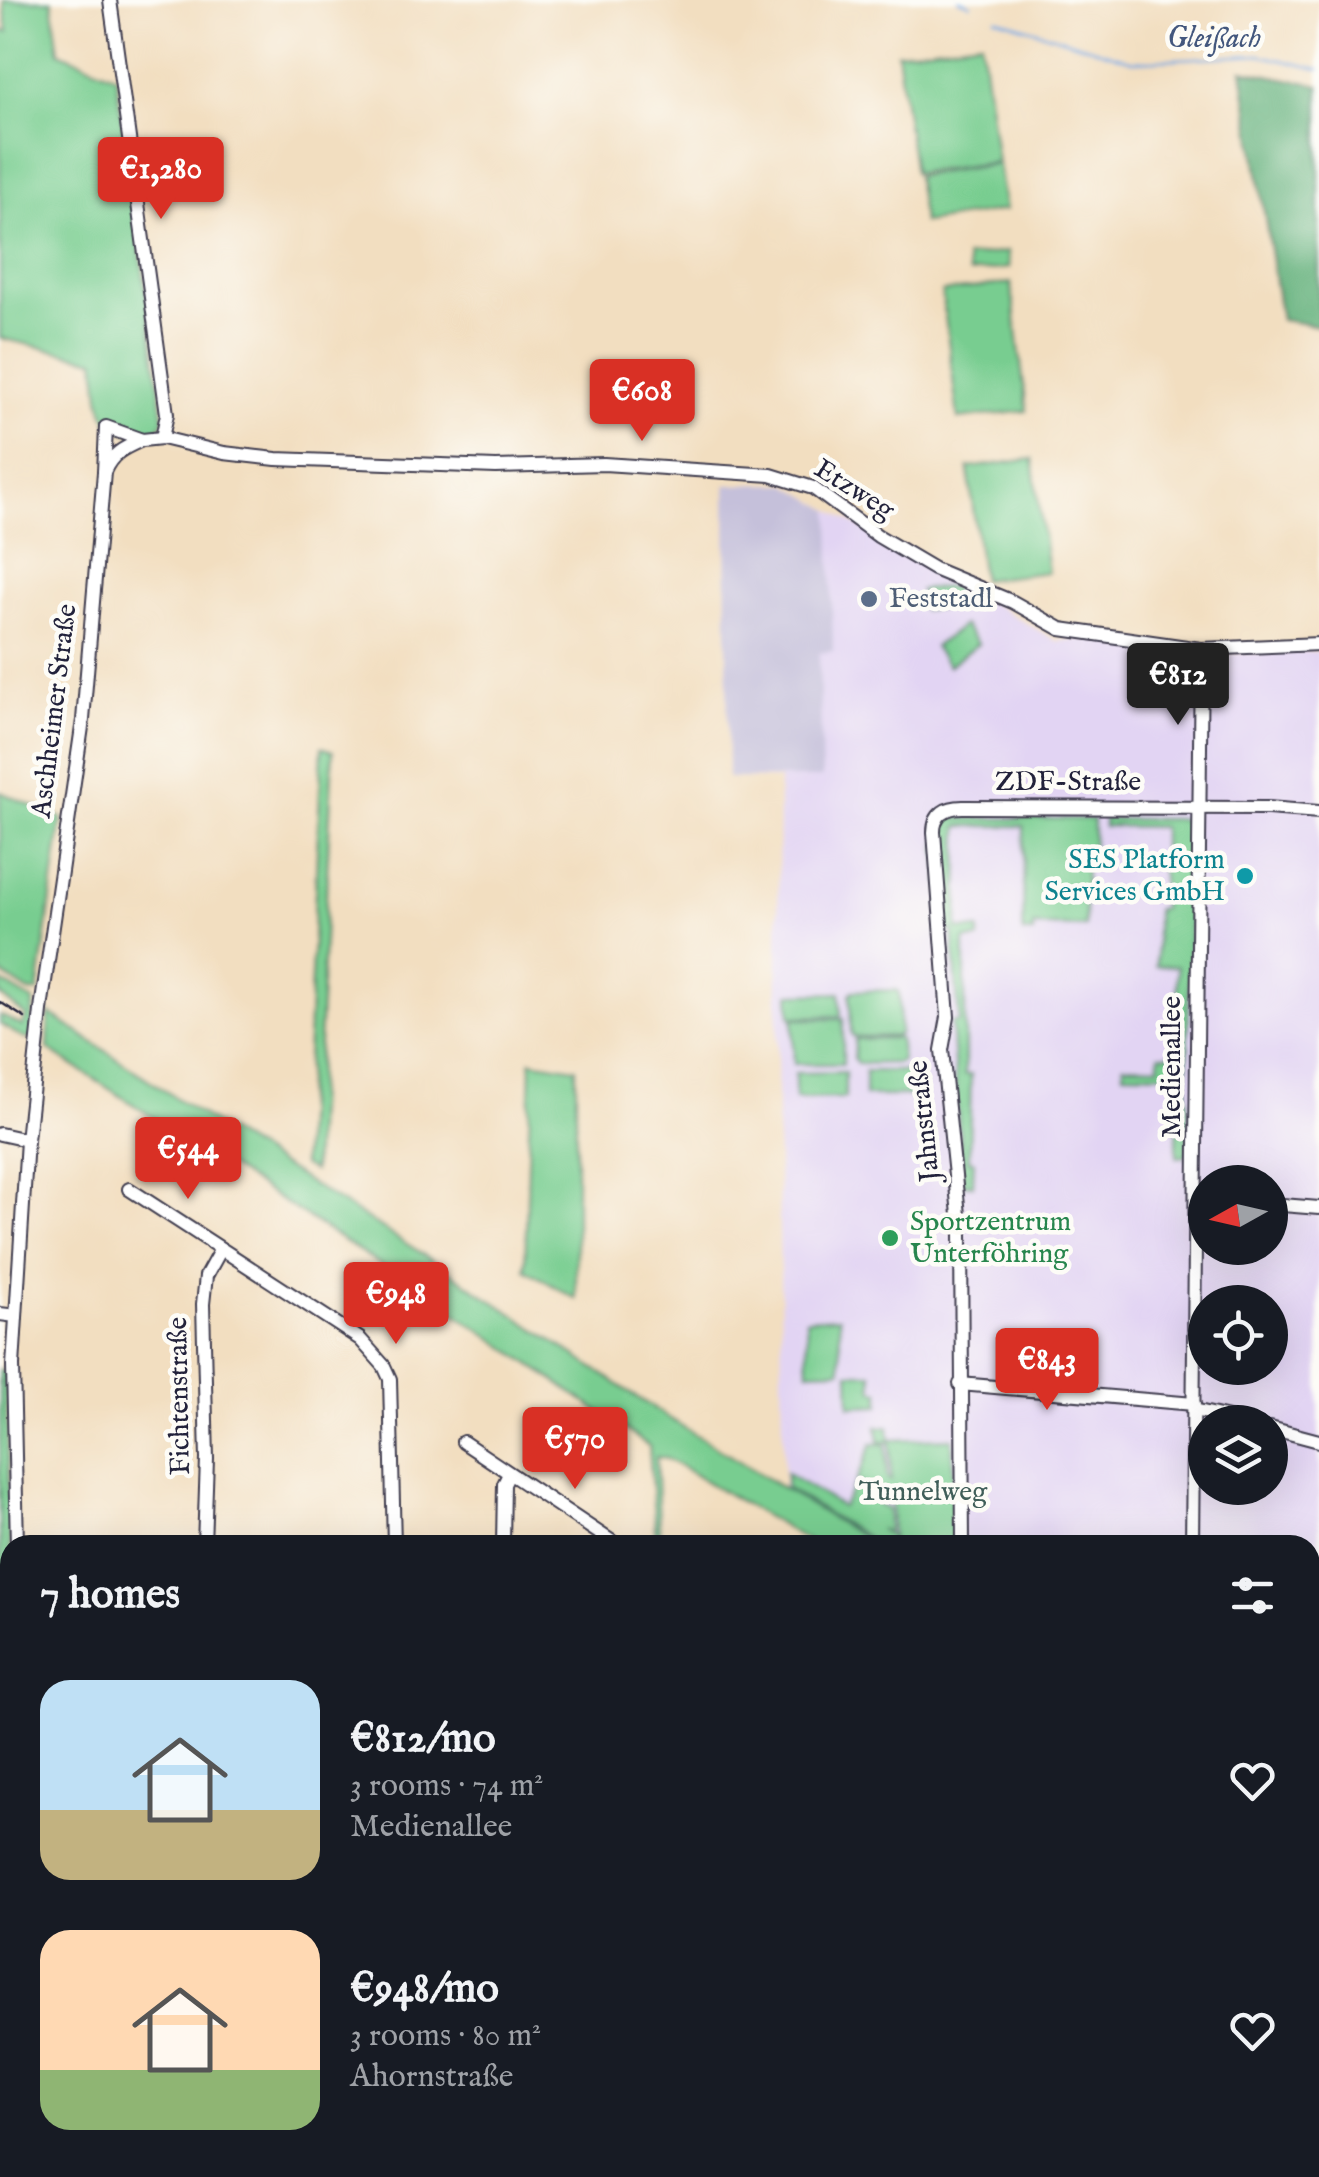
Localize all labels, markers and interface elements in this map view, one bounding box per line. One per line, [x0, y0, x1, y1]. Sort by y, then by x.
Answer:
water label: Gleißach [1167, 20, 1262, 58]
pin: €1,280 [80, 137, 242, 222]
text: €1,280 [120, 149, 202, 190]
pin: €608 [583, 359, 701, 444]
text: €608 [612, 371, 672, 412]
street label: Etzweg [807, 452, 901, 529]
place label: Feststadl [889, 582, 993, 617]
marker: Feststadl [858, 588, 880, 610]
street label: Aschheimer Straße [24, 602, 86, 821]
pin: €812 [1119, 643, 1237, 728]
text: €812 [1149, 655, 1207, 696]
street label: ZDF-Straße [995, 765, 1141, 800]
place label: SES Platform Services GmbH [1044, 843, 1225, 910]
marker: SES Platform Services GmbH [1234, 865, 1256, 887]
street label: Medienallee [1155, 996, 1190, 1138]
street label: Jahnstraße [901, 1058, 949, 1186]
pin: €544 [129, 1117, 247, 1202]
text: €544 [157, 1129, 219, 1170]
north arrow [1188, 1165, 1288, 1265]
map controls [1188, 1165, 1288, 1505]
place label: Sportzentrum Unterföhring [910, 1205, 1071, 1272]
marker: Sportzentrum Unterföhring [879, 1227, 901, 1249]
pin: €948 [337, 1262, 455, 1347]
text: €948 [366, 1274, 426, 1315]
button: locate [1188, 1285, 1288, 1385]
street label: Fichtenstraße [161, 1316, 199, 1476]
pin: €843 [988, 1328, 1106, 1413]
text: €843 [1018, 1340, 1076, 1381]
button: layers [1188, 1405, 1288, 1505]
pin: €570 [516, 1407, 634, 1492]
text: €570 [544, 1419, 606, 1460]
park label: Tunnelweg [859, 1475, 988, 1510]
icon: filters [1225, 1568, 1280, 1623]
text: 7 homes [40, 1569, 180, 1622]
text: €812/mo [350, 1713, 496, 1766]
icon: home [120, 1720, 240, 1840]
icon: heart [1225, 1753, 1280, 1808]
text: 3 rooms · 74 m² [350, 1766, 543, 1807]
text: Medienallee [350, 1807, 512, 1848]
text: €948/mo [350, 1963, 499, 2016]
icon: home [120, 1970, 240, 2090]
icon: heart [1225, 2003, 1280, 2058]
text: 3 rooms · 80 m² [350, 2016, 541, 2057]
text: Ahornstraße [350, 2057, 513, 2098]

